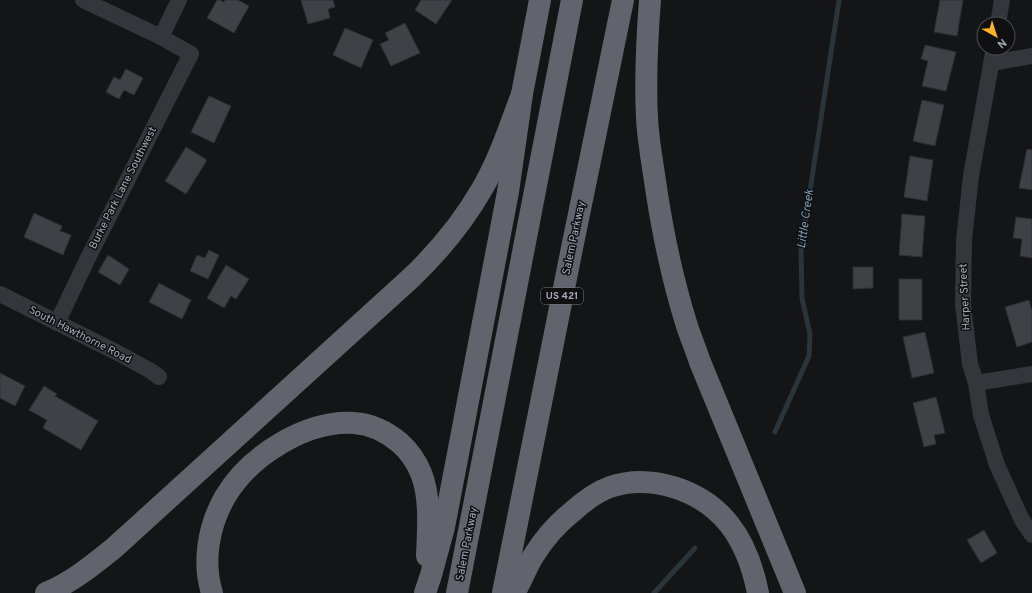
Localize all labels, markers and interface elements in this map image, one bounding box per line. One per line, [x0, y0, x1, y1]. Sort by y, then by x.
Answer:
north arrow [976, 16, 1016, 56]
text: N [994, 35, 1009, 51]
street label: Burke Park Lane Southwest [86, 124, 160, 252]
water label: Little Creek [794, 187, 818, 250]
street label: Salem Parkway [559, 200, 589, 276]
street label: Harper Street [956, 263, 974, 331]
road number: US 421 [541, 288, 583, 304]
street label: South Hawthorne Road [26, 303, 134, 367]
street label: Salem Parkway [453, 506, 481, 582]

